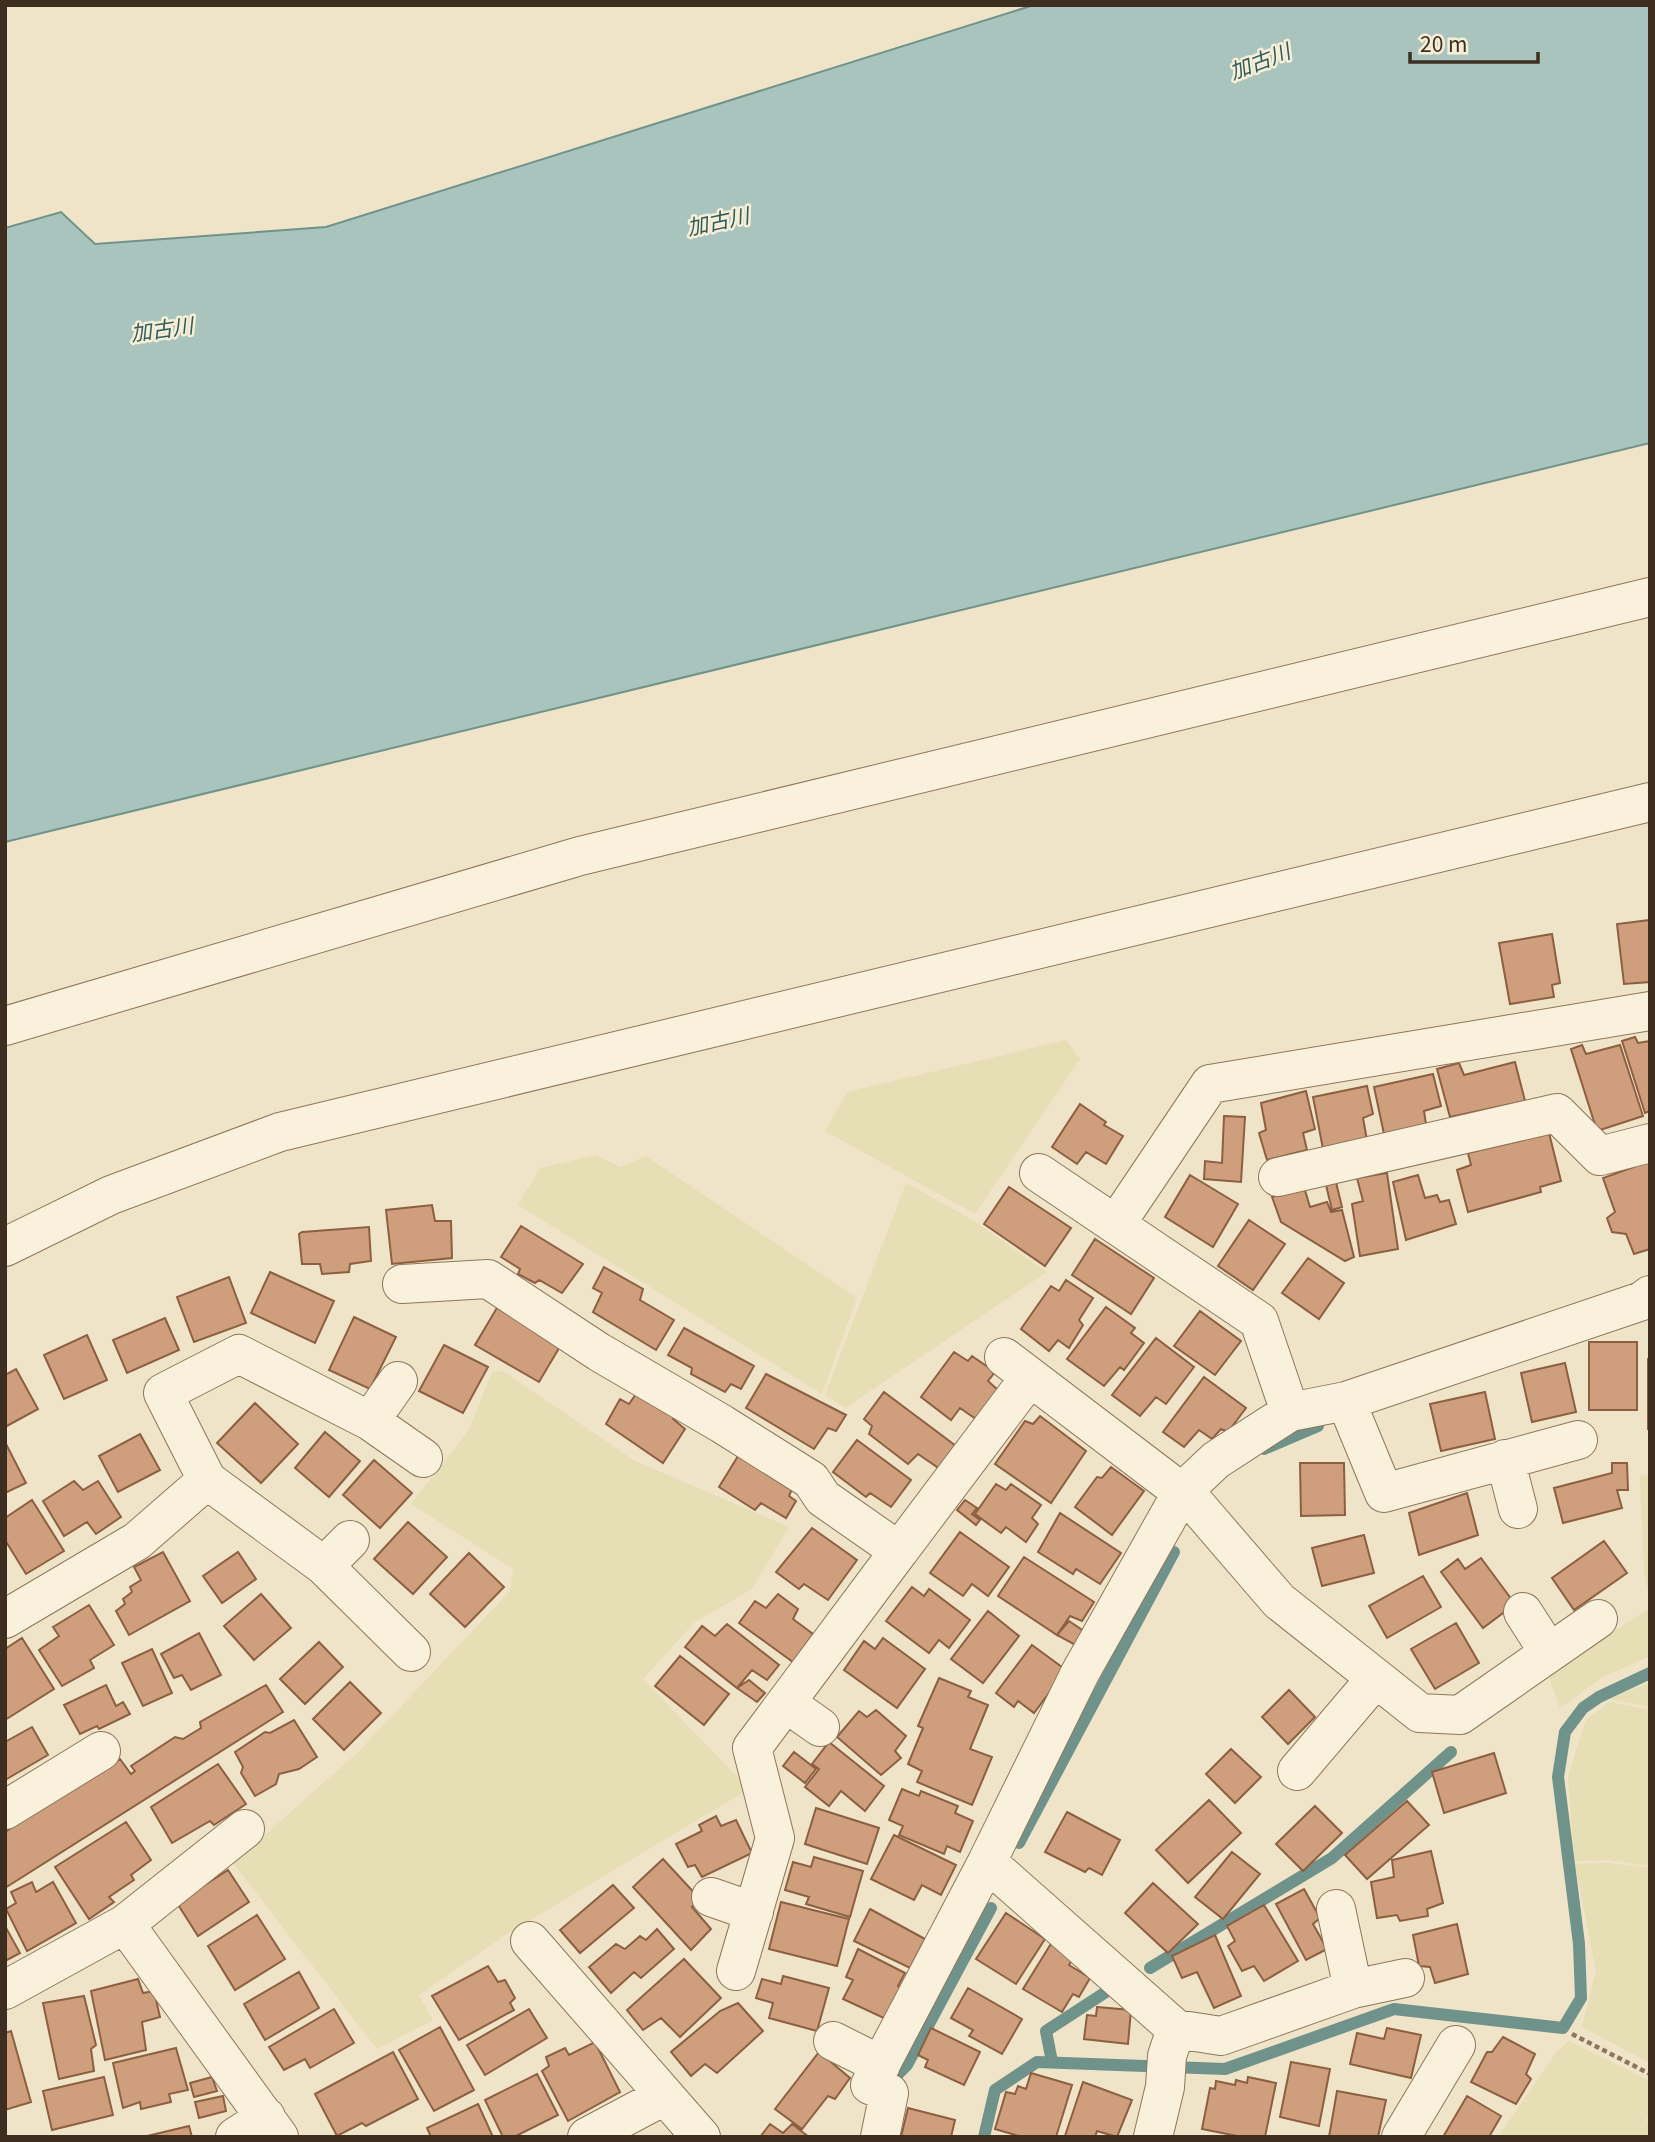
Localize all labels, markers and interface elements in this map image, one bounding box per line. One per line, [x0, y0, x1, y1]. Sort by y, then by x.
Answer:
scale bar [1410, 21, 1538, 65]
text: 20 m [1420, 28, 1467, 58]
water label: 加古川 [1224, 34, 1296, 85]
water label: 加古川 [684, 198, 753, 241]
water label: 加古川 [128, 309, 197, 347]

